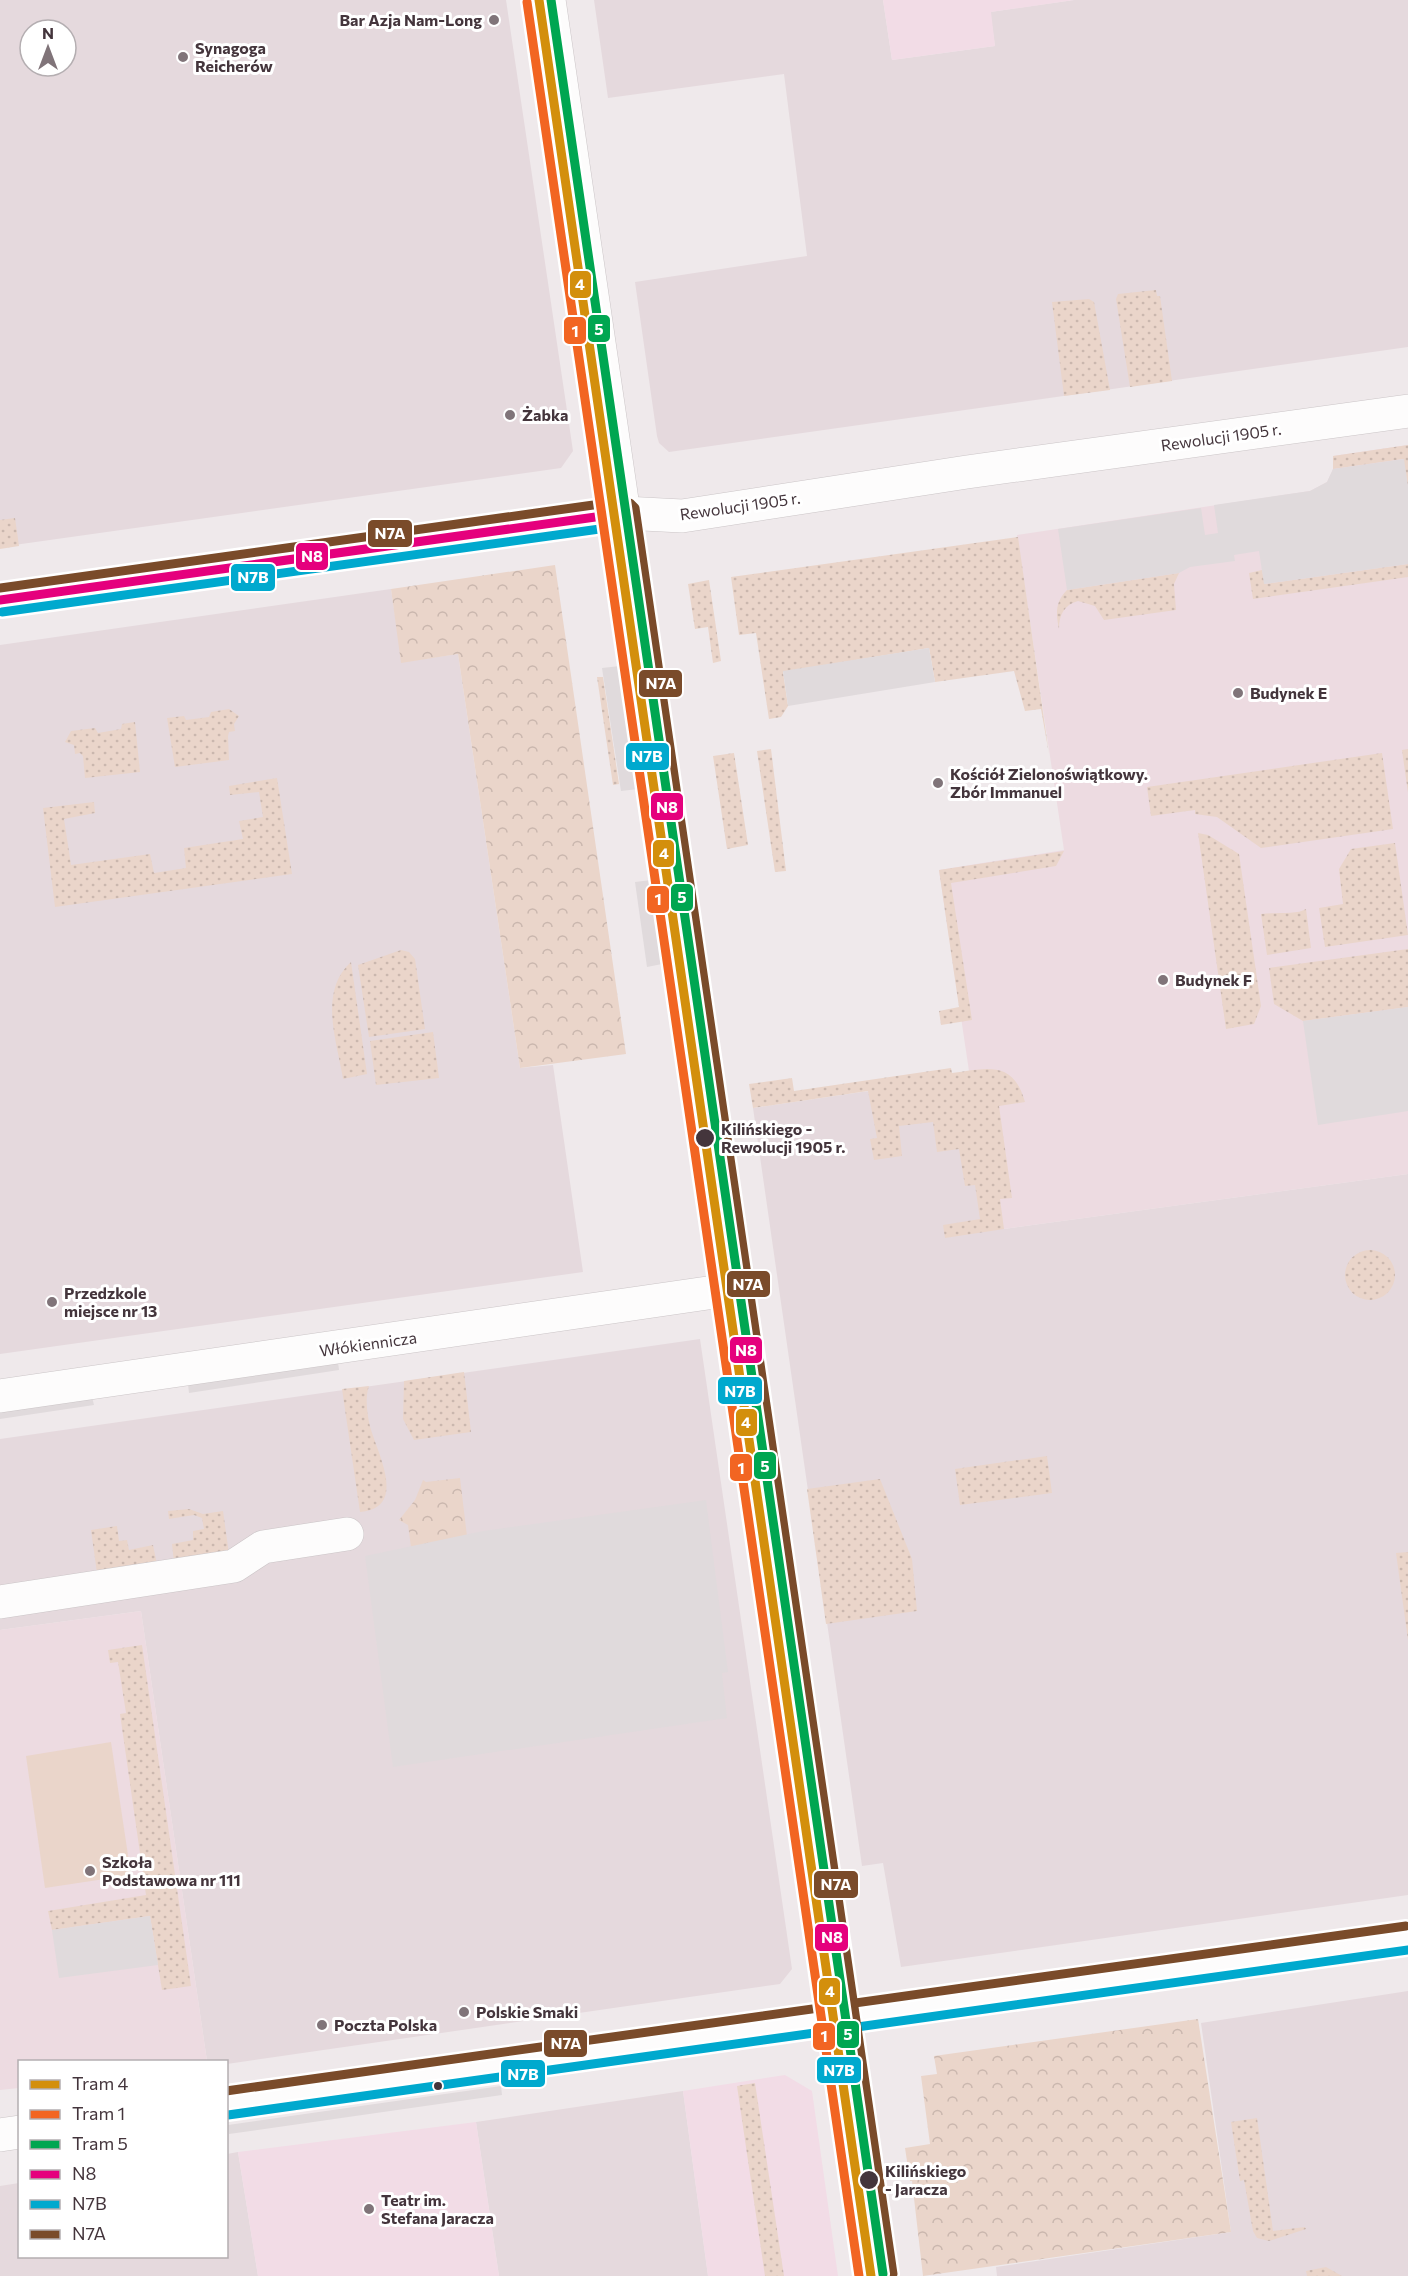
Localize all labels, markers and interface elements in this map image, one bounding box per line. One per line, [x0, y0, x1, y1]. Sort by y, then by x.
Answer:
place label: Bar Azja Nam-Long [340, 10, 482, 29]
marker: Bar Azja Nam-Long [487, 13, 501, 27]
north arrow [18, 18, 78, 78]
text: N [42, 23, 54, 42]
place label: Synagoga Reicherów [195, 38, 273, 75]
marker: Synagoga Reicherów [176, 50, 190, 64]
line badge: 4 [569, 270, 592, 299]
text: 4 [575, 274, 585, 293]
line badge: 5 [587, 314, 611, 343]
line badge: 1 [563, 316, 587, 345]
text: 5 [594, 319, 604, 338]
text: 1 [571, 321, 579, 340]
place label: Żabka [522, 405, 569, 424]
marker: Żabka [503, 408, 517, 422]
street label: Rewolucji 1905 r. [1160, 419, 1282, 454]
street label: Rewolucji 1905 r. [679, 488, 801, 523]
line badge: N7A [367, 519, 413, 548]
text: N7A [374, 523, 406, 542]
line badge: N8 [295, 542, 329, 571]
text: N8 [301, 546, 323, 565]
line badge: N7B [230, 563, 276, 592]
text: N7B [237, 567, 269, 586]
line badge: N7A [638, 669, 683, 698]
text: N7A [645, 673, 677, 692]
place label: Budynek E [1250, 683, 1327, 702]
marker: Budynek E [1231, 686, 1245, 700]
line badge: N7B [625, 742, 670, 771]
text: N7B [631, 746, 663, 765]
place label: Kościół Zielonoświątkowy. Zbór Immanuel [950, 764, 1148, 801]
marker: Kościół Zielonoświątkowy. Zbór Immanuel [931, 776, 945, 790]
line badge: N8 [650, 792, 684, 821]
text: N8 [656, 797, 678, 816]
line badge: 4 [652, 839, 675, 868]
text: 4 [659, 843, 669, 862]
line badge: 5 [670, 883, 694, 912]
line badge: 1 [646, 885, 670, 914]
text: 5 [677, 887, 687, 906]
text: 1 [654, 889, 662, 908]
place label: Budynek F [1175, 970, 1252, 989]
marker: Budynek F [1156, 973, 1170, 987]
place label: Kilińskiego - Rewolucji 1905 r. [721, 1119, 846, 1156]
marker: Kilińskiego - Rewolucji 1905 r. [694, 1127, 716, 1149]
line badge: N7A [726, 1270, 771, 1298]
text: N7A [732, 1274, 764, 1293]
place label: Przedzkole miejsce nr 13 [64, 1283, 157, 1320]
marker: Przedzkole miejsce nr 13 [45, 1295, 59, 1309]
street label: Włókiennicza [318, 1327, 418, 1360]
line badge: N8 [729, 1336, 763, 1364]
text: N8 [735, 1340, 757, 1359]
line badge: N7B [717, 1376, 763, 1405]
text: N7B [724, 1381, 756, 1400]
line badge: 4 [735, 1408, 758, 1437]
text: 4 [741, 1412, 751, 1431]
line badge: 5 [753, 1451, 777, 1480]
line badge: 1 [729, 1453, 753, 1482]
text: 5 [760, 1456, 770, 1475]
text: 1 [737, 1458, 745, 1477]
place label: Szkoła Podstawowa nr 111 [102, 1852, 241, 1889]
marker: Szkoła Podstawowa nr 111 [83, 1864, 97, 1878]
line badge: N7A [813, 1870, 859, 1899]
text: N7A [820, 1874, 852, 1893]
line badge: N8 [814, 1923, 849, 1952]
text: N8 [821, 1927, 843, 1946]
line badge: 4 [818, 1977, 841, 2006]
text: 4 [825, 1981, 835, 2000]
place label: Polskie Smaki [476, 2002, 578, 2021]
marker: Polskie Smaki [457, 2005, 471, 2019]
place label: Poczta Polska [334, 2015, 437, 2034]
marker: Poczta Polska [315, 2018, 329, 2032]
line badge: 5 [836, 2020, 860, 2049]
line badge: 1 [812, 2022, 836, 2051]
text: 5 [843, 2024, 853, 2043]
text: 1 [820, 2026, 828, 2045]
line badge: N7A [543, 2029, 588, 2058]
text: N7A [550, 2033, 582, 2052]
line badge: N7B [816, 2056, 862, 2084]
line badge: N7B [500, 2059, 546, 2088]
legend [18, 2060, 228, 2258]
text: N7B [823, 2060, 855, 2079]
text: N7B [507, 2064, 539, 2083]
text: Tram 4 [72, 2072, 129, 2094]
unlabelled marker [432, 2080, 444, 2092]
text: Tram 1 [72, 2102, 125, 2124]
text: Tram 5 [72, 2132, 128, 2154]
place label: Kilińskiego - Jaracza [885, 2161, 967, 2198]
text: N8 [72, 2162, 97, 2184]
marker: Kilińskiego - Jaracza [858, 2169, 880, 2191]
place label: Teatr im. Stefana Jaracza [381, 2190, 494, 2227]
text: N7B [72, 2192, 107, 2214]
marker: Teatr im. Stefana Jaracza [362, 2202, 376, 2216]
text: N7A [72, 2222, 106, 2244]

